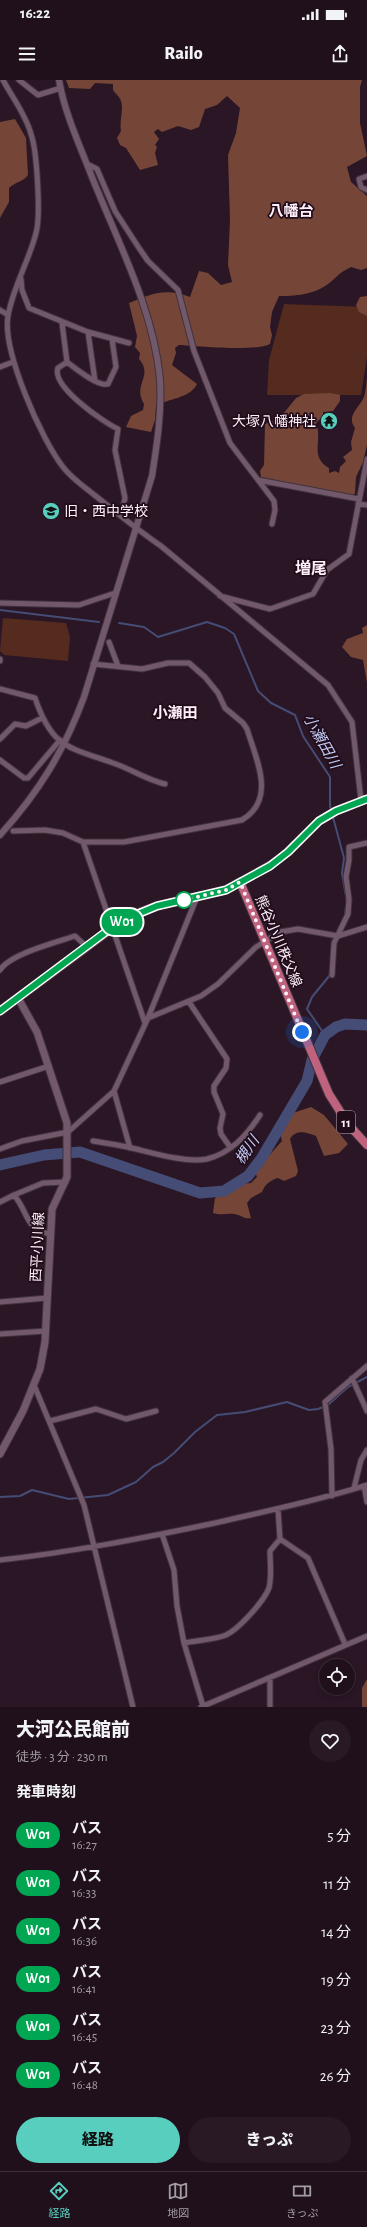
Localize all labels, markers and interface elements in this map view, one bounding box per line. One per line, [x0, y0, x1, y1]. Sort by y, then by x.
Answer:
text: 16:22 [20, 6, 50, 21]
icon: menu [16, 43, 38, 65]
icon: share [329, 43, 351, 65]
text: Railo [164, 45, 203, 63]
district label: 八幡台 [268, 203, 314, 219]
temple icon: 大塚八幡神社 [319, 411, 339, 431]
place label: 大塚八幡神社 [232, 414, 316, 429]
school or university icon: 旧・西中学校 [41, 501, 61, 521]
place label: 旧・西中学校 [64, 504, 148, 519]
district label: 増尾 [295, 559, 327, 577]
district label: 小瀬田 [152, 705, 198, 721]
water label: 小瀬田川 [300, 711, 345, 773]
unlabelled marker [175, 891, 193, 909]
street label: 熊谷小川秩父線 [252, 893, 306, 989]
line badge: W01 [99, 909, 145, 935]
text: W01 [110, 915, 134, 929]
your location [292, 1022, 312, 1042]
road number: 11 [337, 1111, 355, 1133]
water label: 槻川 [232, 1131, 263, 1167]
street label: 西平小川線 [28, 1212, 47, 1282]
map controls [319, 1659, 355, 1695]
button: locate [319, 1659, 355, 1695]
button: heart [309, 1720, 351, 1762]
text: 大河公民館前 [16, 1721, 130, 1740]
text: 徒歩 · 3 分 · 230 m [16, 1751, 108, 1764]
text: 発車時刻 [16, 1785, 76, 1800]
text: バス [72, 1821, 102, 1836]
text: W01 [26, 1828, 50, 1842]
text: 5 分 [327, 1829, 351, 1844]
text: 16:27 [72, 1839, 97, 1852]
text: バス [72, 1869, 102, 1884]
text: W01 [26, 1876, 50, 1890]
text: 11 分 [323, 1877, 351, 1892]
text: 16:33 [72, 1887, 96, 1900]
text: バス [72, 1917, 102, 1932]
text: W01 [26, 1924, 50, 1938]
text: 14 分 [321, 1925, 351, 1940]
text: 16:36 [72, 1935, 97, 1948]
text: バス [72, 1965, 102, 1980]
text: W01 [26, 1972, 50, 1986]
text: 19 分 [321, 1973, 351, 1988]
text: 16:41 [72, 1983, 96, 1996]
text: バス [72, 2013, 102, 2028]
text: W01 [26, 2020, 50, 2034]
text: 23 分 [321, 2021, 351, 2036]
text: 16:45 [72, 2031, 97, 2044]
text: バス [72, 2061, 102, 2076]
text: W01 [26, 2068, 50, 2082]
text: 26 分 [320, 2069, 351, 2084]
text: 16:48 [72, 2079, 98, 2092]
button: 経路 [16, 2117, 180, 2163]
button: きっぷ [188, 2117, 351, 2163]
tab: 経路 [48, 2180, 70, 2220]
tab: 地図 [167, 2180, 189, 2220]
tab: きっぷ [286, 2180, 319, 2220]

